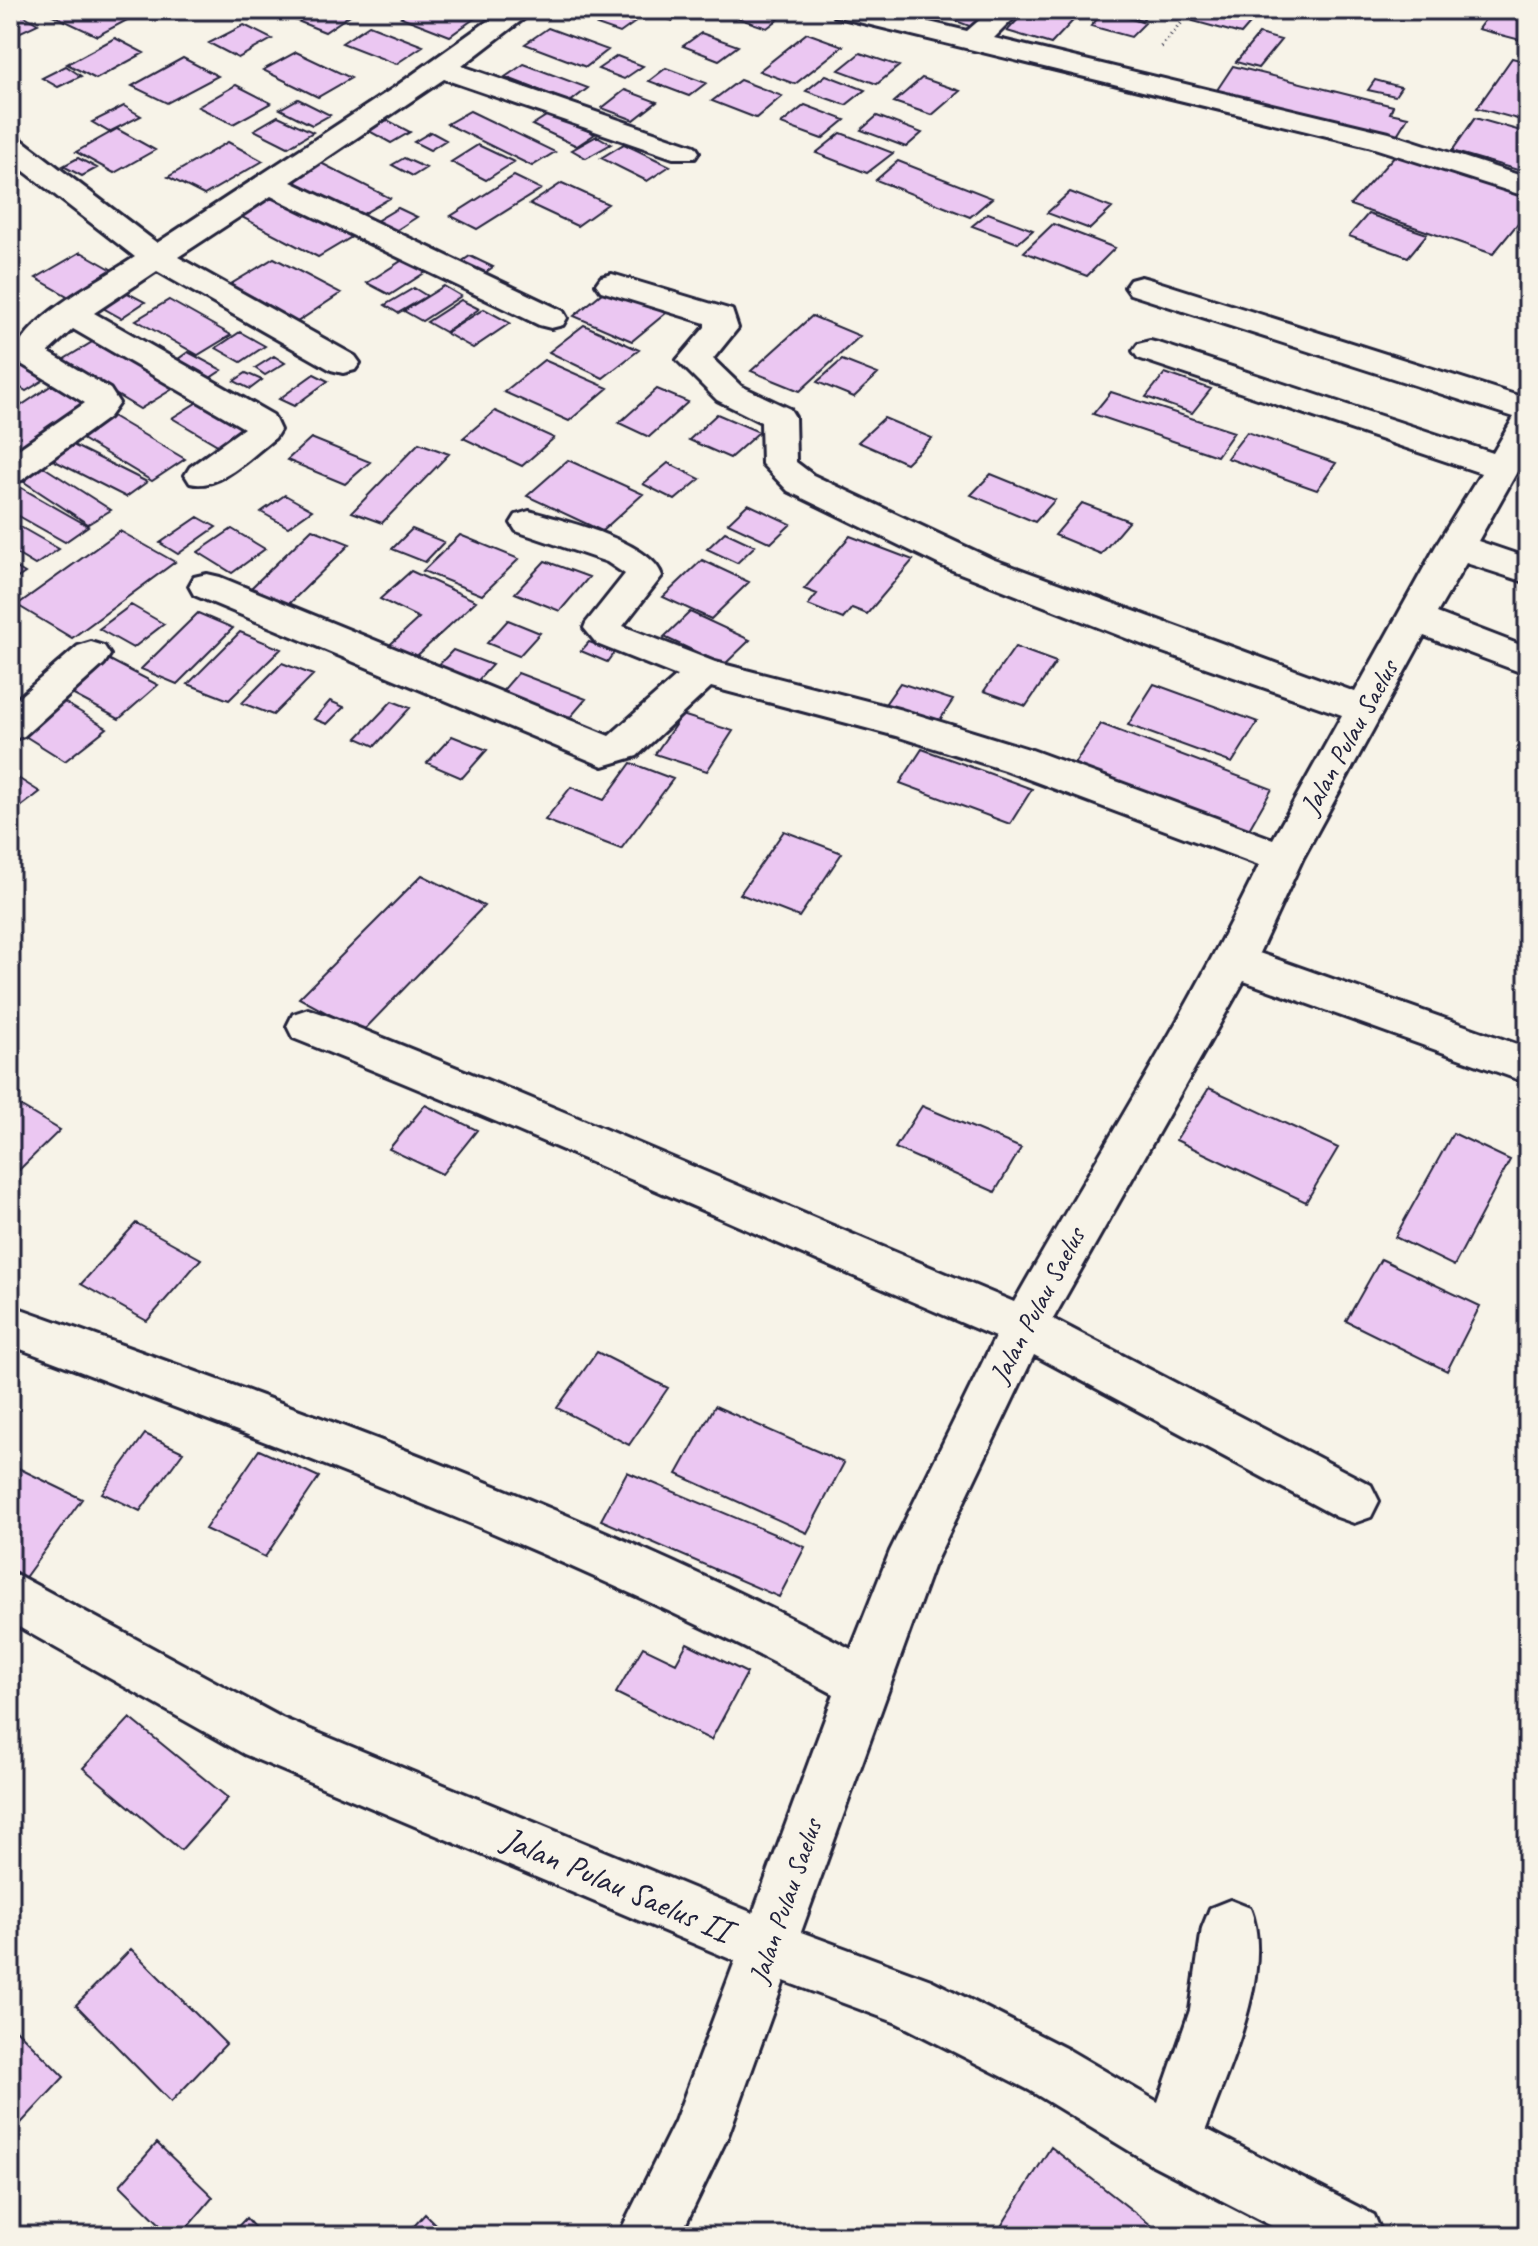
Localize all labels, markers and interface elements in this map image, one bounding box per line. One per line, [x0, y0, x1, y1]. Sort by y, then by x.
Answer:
street label: Jalan Pulau Saelus [1291, 652, 1407, 822]
street label: Jalan Pulau Saelus [980, 1219, 1094, 1390]
street label: Jalan Pulau Saelus [740, 1812, 830, 1989]
street label: Jalan Pulau Saelus II [495, 1816, 744, 1954]

